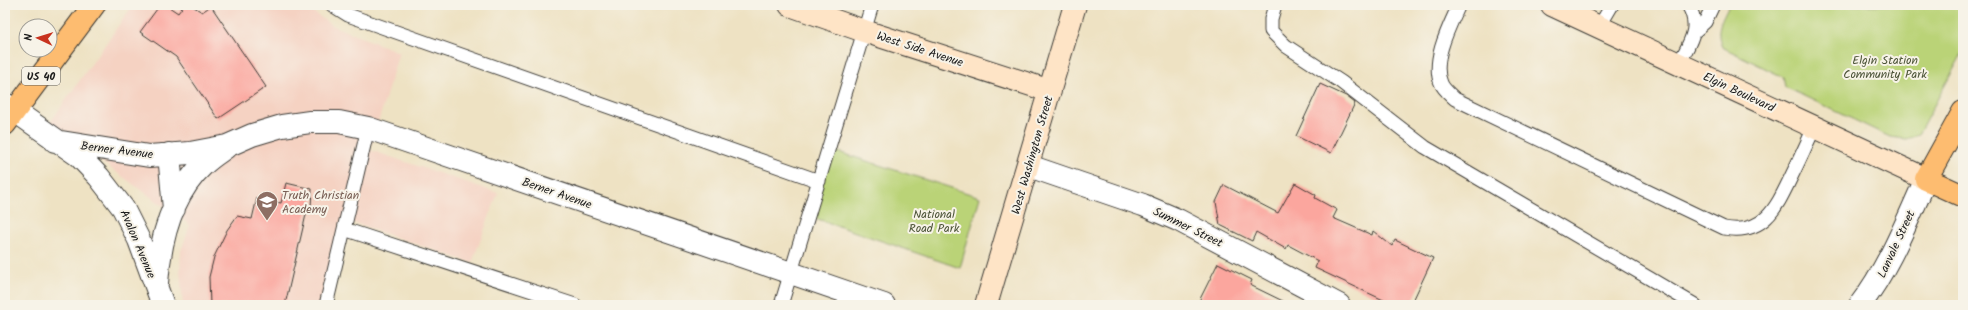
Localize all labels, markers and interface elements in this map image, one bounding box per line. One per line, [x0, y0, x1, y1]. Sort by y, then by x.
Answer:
north arrow [18, 18, 58, 58]
street label: West Side Avenue [874, 27, 966, 73]
text: N [20, 33, 38, 41]
park label: Elgin Station Community Park [1843, 51, 1927, 84]
road number: US 40 [22, 67, 60, 85]
street label: Elgin Boulevard [1700, 67, 1779, 118]
street label: West Washington Street [1006, 93, 1059, 217]
street label: Berner Avenue [80, 137, 155, 164]
street label: Berner Avenue [519, 173, 595, 215]
place label: Truth Christian Academy [282, 186, 359, 219]
school or university icon: Truth Christian Academy [254, 189, 280, 222]
street label: Summer Street [1150, 202, 1226, 253]
park label: National Road Park [909, 205, 960, 238]
street label: Avalon Avenue [115, 207, 161, 282]
street label: Lanvale Street [1872, 207, 1921, 281]

